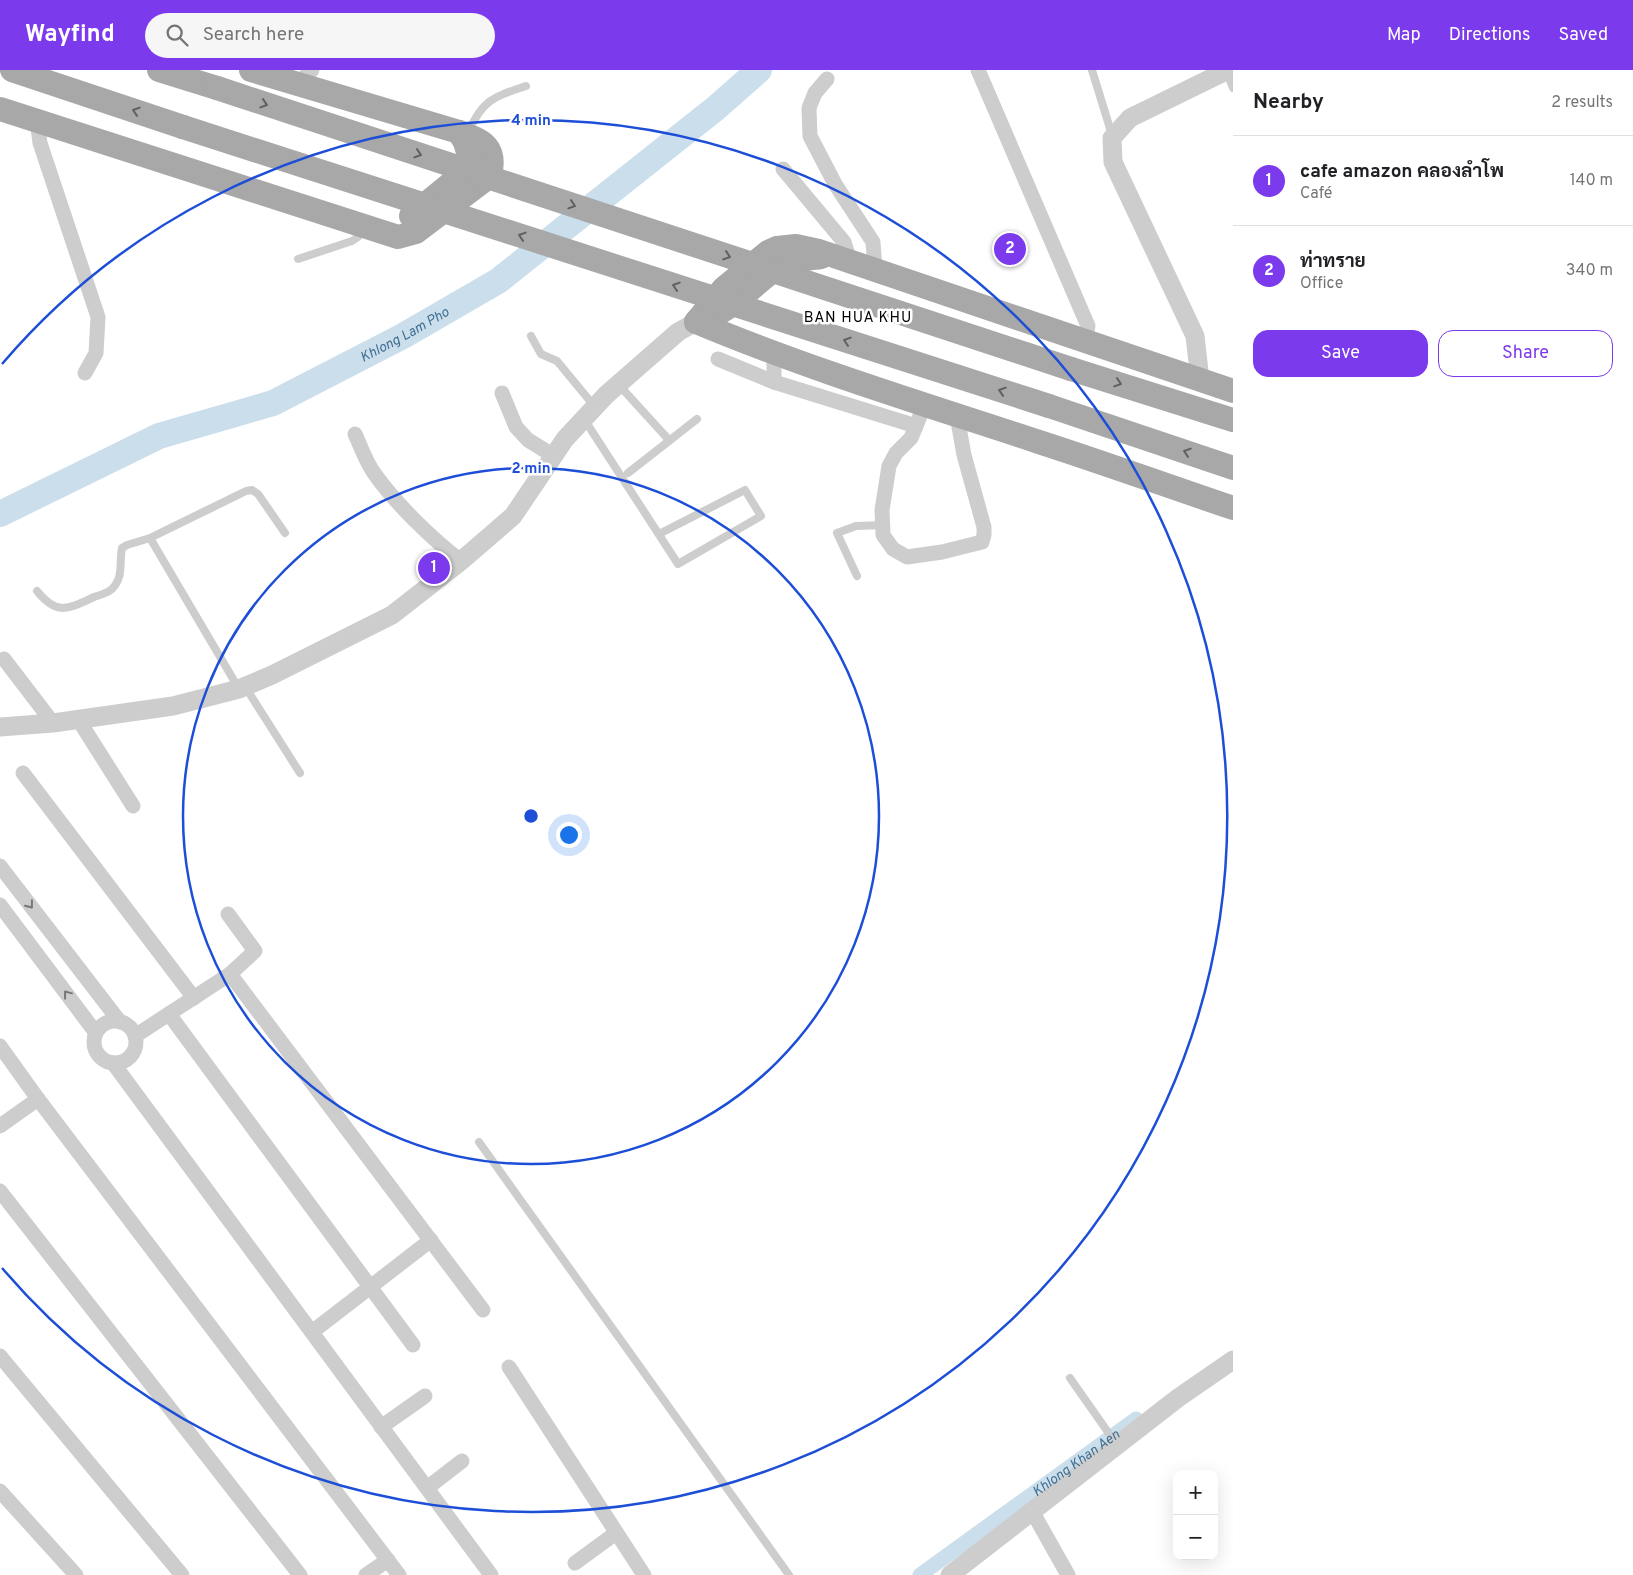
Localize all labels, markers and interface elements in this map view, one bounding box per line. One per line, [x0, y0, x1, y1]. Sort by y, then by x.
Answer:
search box [145, 13, 495, 58]
text: Wayfind [25, 20, 115, 50]
icon: search [163, 21, 191, 49]
text: Search here [203, 23, 304, 47]
text: Map [1387, 24, 1421, 47]
text: Directions [1449, 24, 1531, 47]
text: Saved [1559, 24, 1608, 47]
text: Nearby [1253, 89, 1324, 116]
text: 2 results [1551, 93, 1613, 113]
one-way arrow [259, 98, 267, 108]
one-way arrow [133, 107, 141, 117]
text: 4 min [511, 112, 551, 131]
one-way arrow [413, 148, 422, 158]
text: cafe amazon คลองลำโพ [1300, 160, 1504, 184]
text: 1 [1266, 171, 1272, 191]
text: 140 m [1570, 171, 1613, 191]
text: Café [1300, 184, 1332, 204]
one-way arrow [568, 199, 576, 209]
pin: 2 [994, 230, 1026, 268]
one-way arrow [518, 232, 526, 242]
one-way arrow [722, 250, 731, 260]
text: ท่าทราย [1300, 250, 1366, 274]
text: 2 [1264, 261, 1274, 281]
text: 340 m [1566, 261, 1613, 281]
text: Office [1300, 274, 1343, 294]
one-way arrow [673, 282, 681, 292]
water label: Khlong Lam Pho [358, 304, 453, 367]
district label: BAN HUA KHU [804, 309, 912, 328]
button: Save [1253, 330, 1428, 377]
button: Share [1438, 330, 1613, 377]
one-way arrow [844, 337, 852, 347]
one-way arrow [1113, 378, 1121, 388]
one-way arrow [998, 387, 1007, 397]
one-way arrow [1183, 448, 1191, 458]
text: 2 min [511, 460, 551, 479]
pin: 1 [418, 549, 450, 587]
centre of rings [522, 807, 540, 825]
your location [556, 822, 582, 848]
one-way arrow [24, 899, 32, 908]
one-way arrow [64, 990, 73, 1000]
water label: Khlong Khan Aen [1029, 1426, 1124, 1501]
map controls [1173, 1470, 1218, 1560]
button: + [1173, 1470, 1218, 1515]
button: − [1173, 1515, 1218, 1560]

